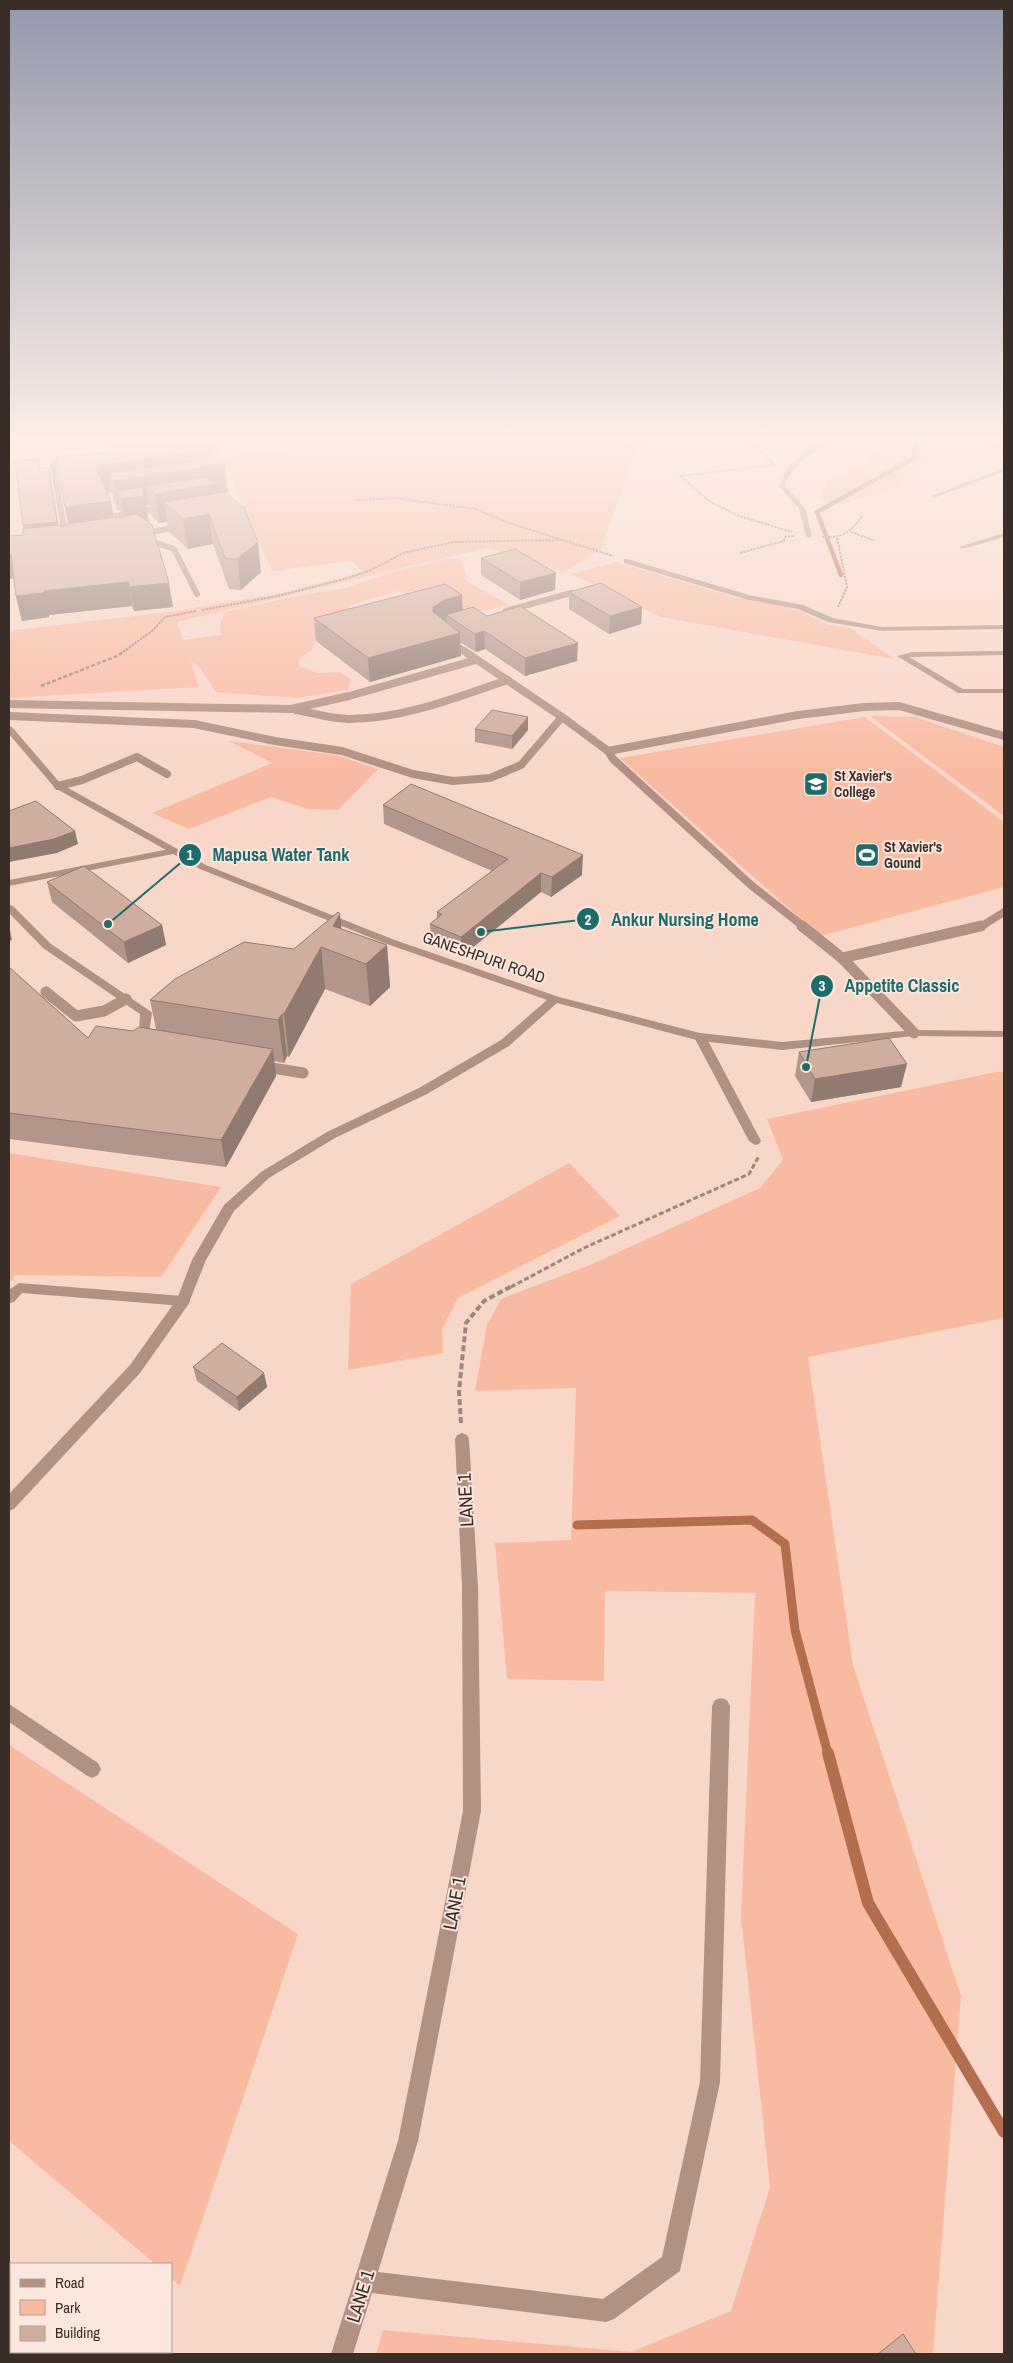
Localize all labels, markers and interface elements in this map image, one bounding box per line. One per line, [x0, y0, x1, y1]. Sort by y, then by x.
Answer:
place label: St Xavier's College [834, 767, 892, 801]
school or university icon: St Xavier's College [803, 771, 829, 797]
callout: Mapusa Water Tank [178, 838, 360, 871]
place label: St Xavier's Gound [884, 838, 942, 872]
text: Mapusa Water Tank [213, 842, 350, 867]
sports icon: St Xavier's Gound [854, 842, 880, 868]
text: 1 [187, 844, 194, 865]
callout: Ankur Nursing Home [576, 903, 768, 936]
text: Ankur Nursing Home [611, 907, 759, 932]
text: 2 [585, 909, 592, 930]
street label: GANESHPURI ROAD [420, 926, 548, 988]
callout: Appetite Classic [809, 969, 969, 1002]
text: Appetite Classic [845, 973, 959, 998]
text: 3 [819, 975, 826, 996]
street label: LANE 1 [451, 1472, 479, 1527]
street label: LANE 1 [436, 1874, 472, 1932]
legend [10, 2263, 172, 2353]
street label: LANE 1 [340, 2266, 380, 2325]
text: Road [55, 2272, 84, 2293]
text: Park [55, 2297, 81, 2318]
text: Building [55, 2322, 100, 2343]

